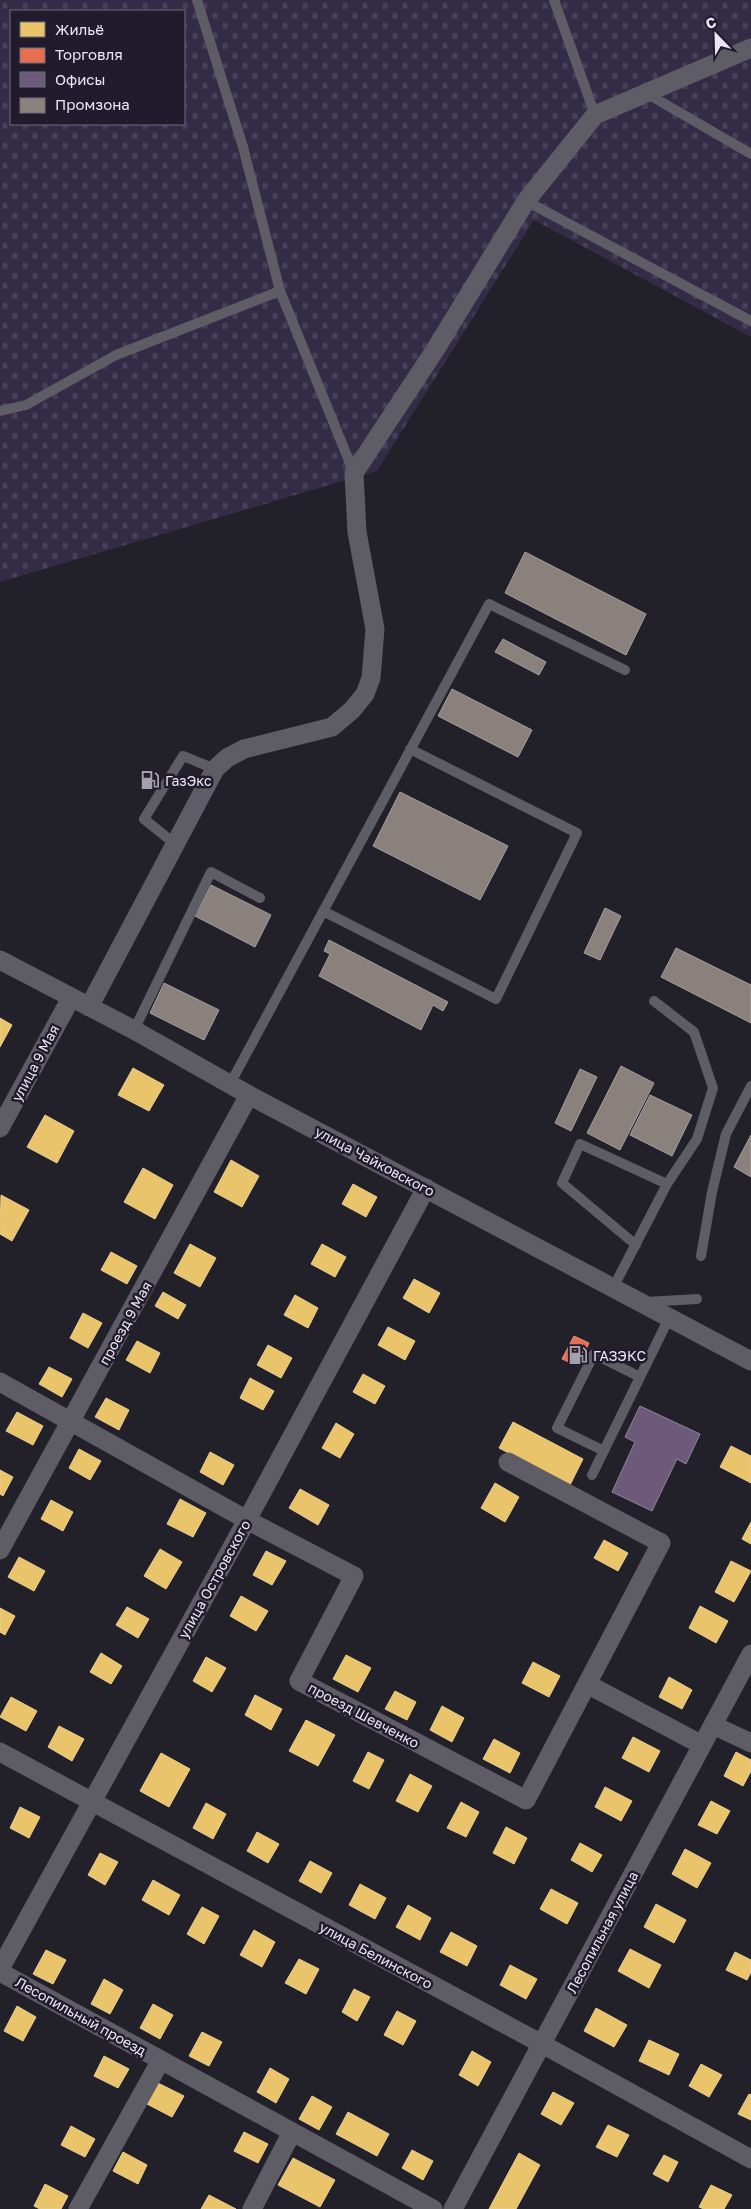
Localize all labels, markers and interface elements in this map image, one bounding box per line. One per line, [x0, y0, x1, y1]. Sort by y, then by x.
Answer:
legend [10, 10, 185, 125]
north arrow [691, 10, 741, 60]
text: С [703, 13, 719, 32]
text: Жильё [55, 20, 104, 38]
text: Торговля [55, 45, 123, 63]
text: Офисы [55, 70, 105, 88]
text: Промзона [55, 95, 130, 113]
fuel station icon: ГазЭкс [139, 769, 161, 791]
place label: ГазЭкс [165, 772, 212, 789]
street label: улица 9 Мая [8, 1022, 62, 1104]
street label: улица Чайковского [312, 1122, 438, 1200]
street label: проезд 9 Мая [95, 1278, 155, 1368]
fuel station icon: ГАЗЭКС [567, 1344, 589, 1366]
place label: ГАЗЭКС [593, 1347, 646, 1364]
street label: улица Островского [174, 1517, 254, 1641]
street label: проезд Шевченко [306, 1679, 422, 1751]
street label: Лесопильная улица [563, 1868, 641, 1996]
street label: улица Белинского [317, 1918, 435, 1992]
street label: Лесопильный проезд [13, 1973, 150, 2059]

